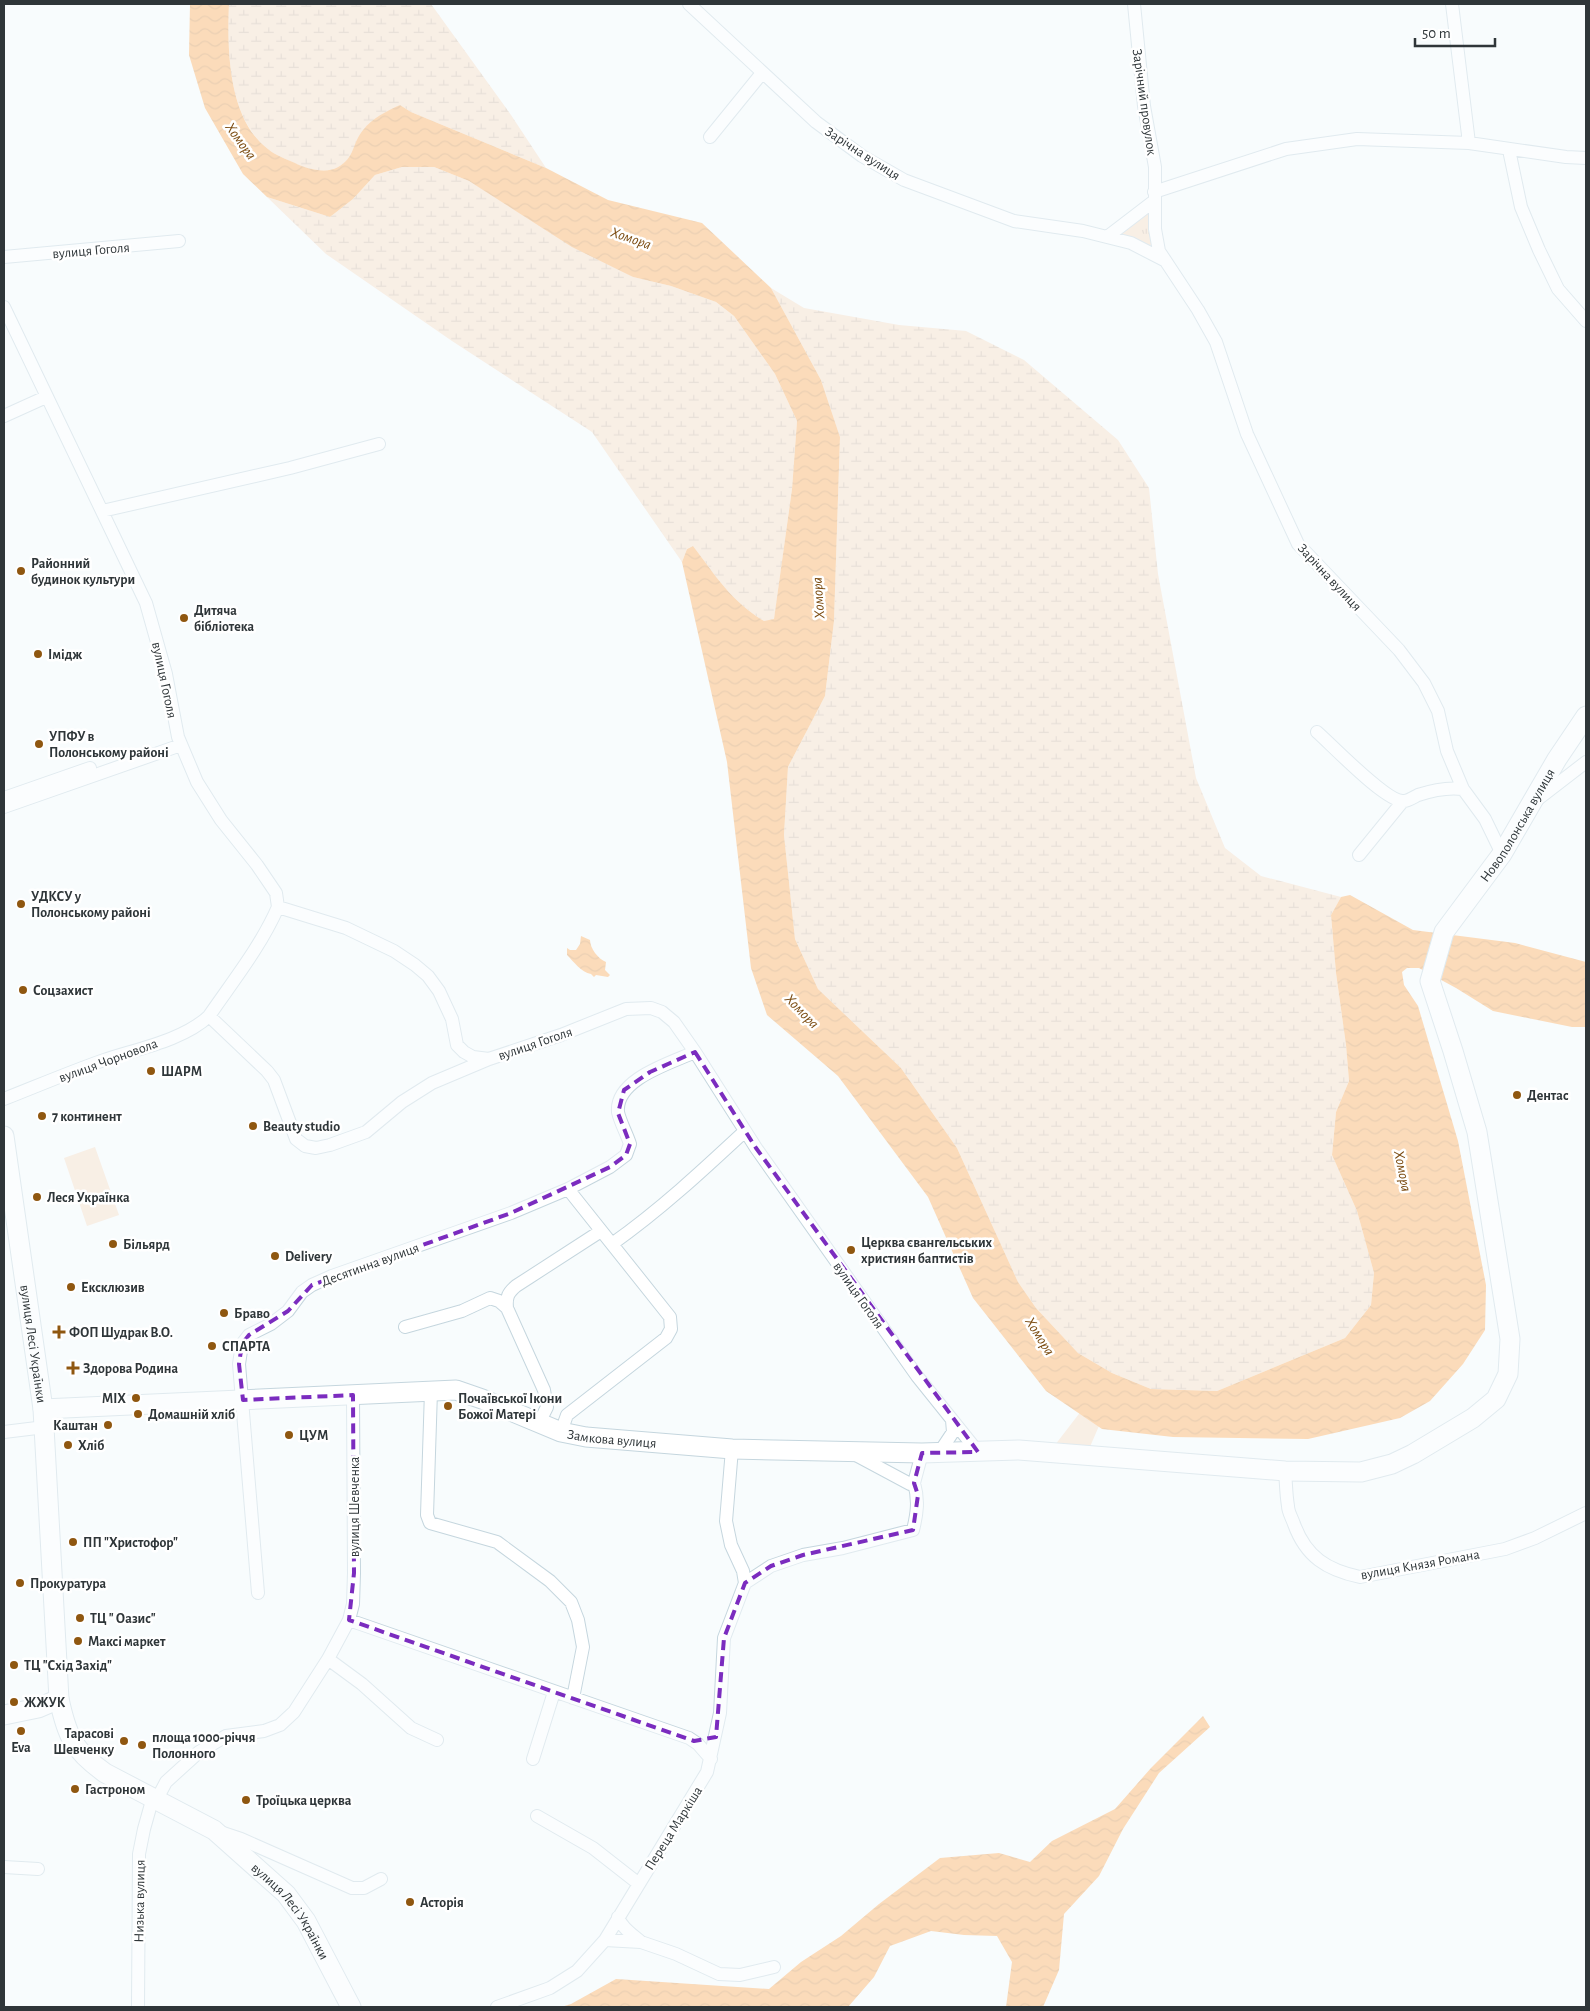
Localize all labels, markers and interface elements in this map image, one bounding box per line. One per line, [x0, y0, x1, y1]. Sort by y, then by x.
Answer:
scale bar [1415, 15, 1495, 47]
text: 50 m [1422, 26, 1451, 41]
street label: Зарічний провулок [1130, 48, 1158, 157]
water label: Хомора [222, 120, 259, 163]
street label: Зарічна вулиця [822, 124, 902, 183]
water label: Хомора [609, 225, 653, 252]
street label: вулиця Гоголя [52, 241, 130, 261]
street label: Зарічна вулиця [1295, 541, 1364, 614]
place label: Районний будинок культури [31, 557, 135, 587]
marker: Районний будинок культури [15, 565, 27, 577]
water label: Хомора [810, 577, 827, 619]
place label: Дитяча бібліотека [194, 604, 255, 634]
marker: Дитяча бібліотека [178, 612, 190, 624]
street label: вулиця Гоголя [149, 641, 179, 720]
marker: Імідж [32, 648, 44, 660]
place label: Імідж [48, 648, 82, 662]
place label: УПФУ в Полонському районі [49, 730, 169, 760]
marker: УПФУ в Полонському районі [33, 738, 45, 750]
street label: Новополонська вулиця [1478, 766, 1558, 885]
place label: УДКСУ у Полонському районi [31, 890, 151, 920]
marker: УДКСУ у Полонському районi [15, 898, 27, 910]
marker: Соцзахист [17, 984, 29, 996]
place label: Соцзахист [33, 984, 93, 998]
water label: Хомора [782, 991, 822, 1032]
street label: вулиця Гоголя [496, 1025, 574, 1063]
street label: вулиця Чорновола [57, 1036, 160, 1085]
marker: ШАРМ [145, 1065, 157, 1077]
place label: ШАРМ [161, 1065, 202, 1079]
marker: Дентас [1511, 1089, 1523, 1101]
place label: Дентас [1527, 1089, 1569, 1103]
marker: 7 континент [36, 1110, 48, 1122]
place label: 7 континент [52, 1110, 122, 1124]
marker: Beauty studio [247, 1120, 259, 1132]
place label: Beauty studio [263, 1120, 340, 1134]
water label: Хомора [1391, 1149, 1414, 1193]
marker: Леся Українка [31, 1191, 43, 1203]
place label: Леся Українка [47, 1191, 130, 1205]
place label: Церква євангельських християн баптистів [861, 1236, 993, 1266]
marker: Більярд [107, 1238, 119, 1250]
place label: Більярд [123, 1238, 170, 1252]
street label: Десятинна вулиця [320, 1241, 421, 1289]
marker: Церква євангельських християн баптистів [845, 1244, 857, 1256]
marker: Delivery [269, 1250, 281, 1262]
place label: Delivery [285, 1250, 333, 1264]
street label: вулиця Гоголя [830, 1260, 886, 1331]
marker: Ексклюзив [65, 1281, 77, 1293]
place label: Ексклюзив [81, 1281, 145, 1295]
street label: вулиця Лесі Українки [17, 1284, 48, 1404]
marker: Браво [218, 1307, 230, 1319]
place label: Браво [234, 1307, 270, 1321]
water label: Хомора [1022, 1315, 1057, 1358]
marker: ФОП Шудрак В.О. [53, 1326, 65, 1338]
place label: ФОП Шудрак В.О. [69, 1326, 173, 1340]
marker: СПАРТА [206, 1340, 218, 1352]
place label: СПАРТА [222, 1340, 271, 1354]
marker: Здорова Родина [67, 1362, 79, 1374]
place label: Здорова Родина [83, 1362, 179, 1376]
place label: MIX [102, 1392, 126, 1406]
marker: MIX [130, 1392, 142, 1404]
place label: Почаївської Ікони Божої Матері [458, 1392, 562, 1422]
marker: Почаївської Ікони Божої Матері [442, 1400, 454, 1412]
marker: Домашній хліб [132, 1408, 144, 1420]
place label: Домашній хліб [148, 1408, 235, 1422]
place label: Каштан [53, 1419, 98, 1433]
marker: Каштан [102, 1419, 114, 1431]
street label: Замкова вулиця [566, 1427, 657, 1451]
marker: ЦУМ [283, 1429, 295, 1441]
place label: ЦУМ [299, 1429, 328, 1443]
marker: Хліб [62, 1439, 74, 1451]
place label: Хліб [78, 1439, 104, 1453]
street label: вулиця Шевченка [348, 1456, 362, 1557]
marker: ПП "Христофор" [67, 1536, 79, 1548]
place label: ПП "Христофор" [83, 1536, 178, 1550]
street label: вулиця Князя Романа [1360, 1548, 1481, 1582]
marker: Прокуратура [14, 1577, 26, 1589]
place label: Прокуратура [30, 1577, 107, 1591]
marker: ТЦ " Оазис" [74, 1612, 86, 1624]
place label: ТЦ " Оазис" [90, 1612, 156, 1626]
marker: Максі маркет [72, 1635, 84, 1647]
place label: Максі маркет [88, 1635, 166, 1649]
marker: ТЦ "Схід Захід" [8, 1659, 20, 1671]
place label: ТЦ "Схід Захід" [24, 1659, 112, 1673]
marker: ЖЖУК [8, 1696, 20, 1708]
place label: ЖЖУК [24, 1696, 66, 1710]
marker: Eva [15, 1725, 27, 1737]
place label: Тарасові Шевченку [53, 1727, 115, 1757]
place label: площа 1000-річчя Полонного [152, 1731, 255, 1761]
marker: Тарасові Шевченку [118, 1735, 130, 1747]
marker: площа 1000-річчя Полонного [136, 1739, 148, 1751]
place label: Eva [11, 1741, 31, 1755]
marker: Гастроном [69, 1783, 81, 1795]
place label: Гастроном [85, 1783, 145, 1797]
street label: Переца Маркіша [642, 1784, 706, 1873]
marker: Троїцька церква [240, 1794, 252, 1806]
place label: Троїцька церква [256, 1794, 352, 1808]
street label: Низька вулиця [132, 1859, 148, 1943]
street label: вулиця Лесі Українки [248, 1861, 331, 1962]
marker: Асторія [404, 1896, 416, 1908]
place label: Асторія [420, 1896, 464, 1910]

